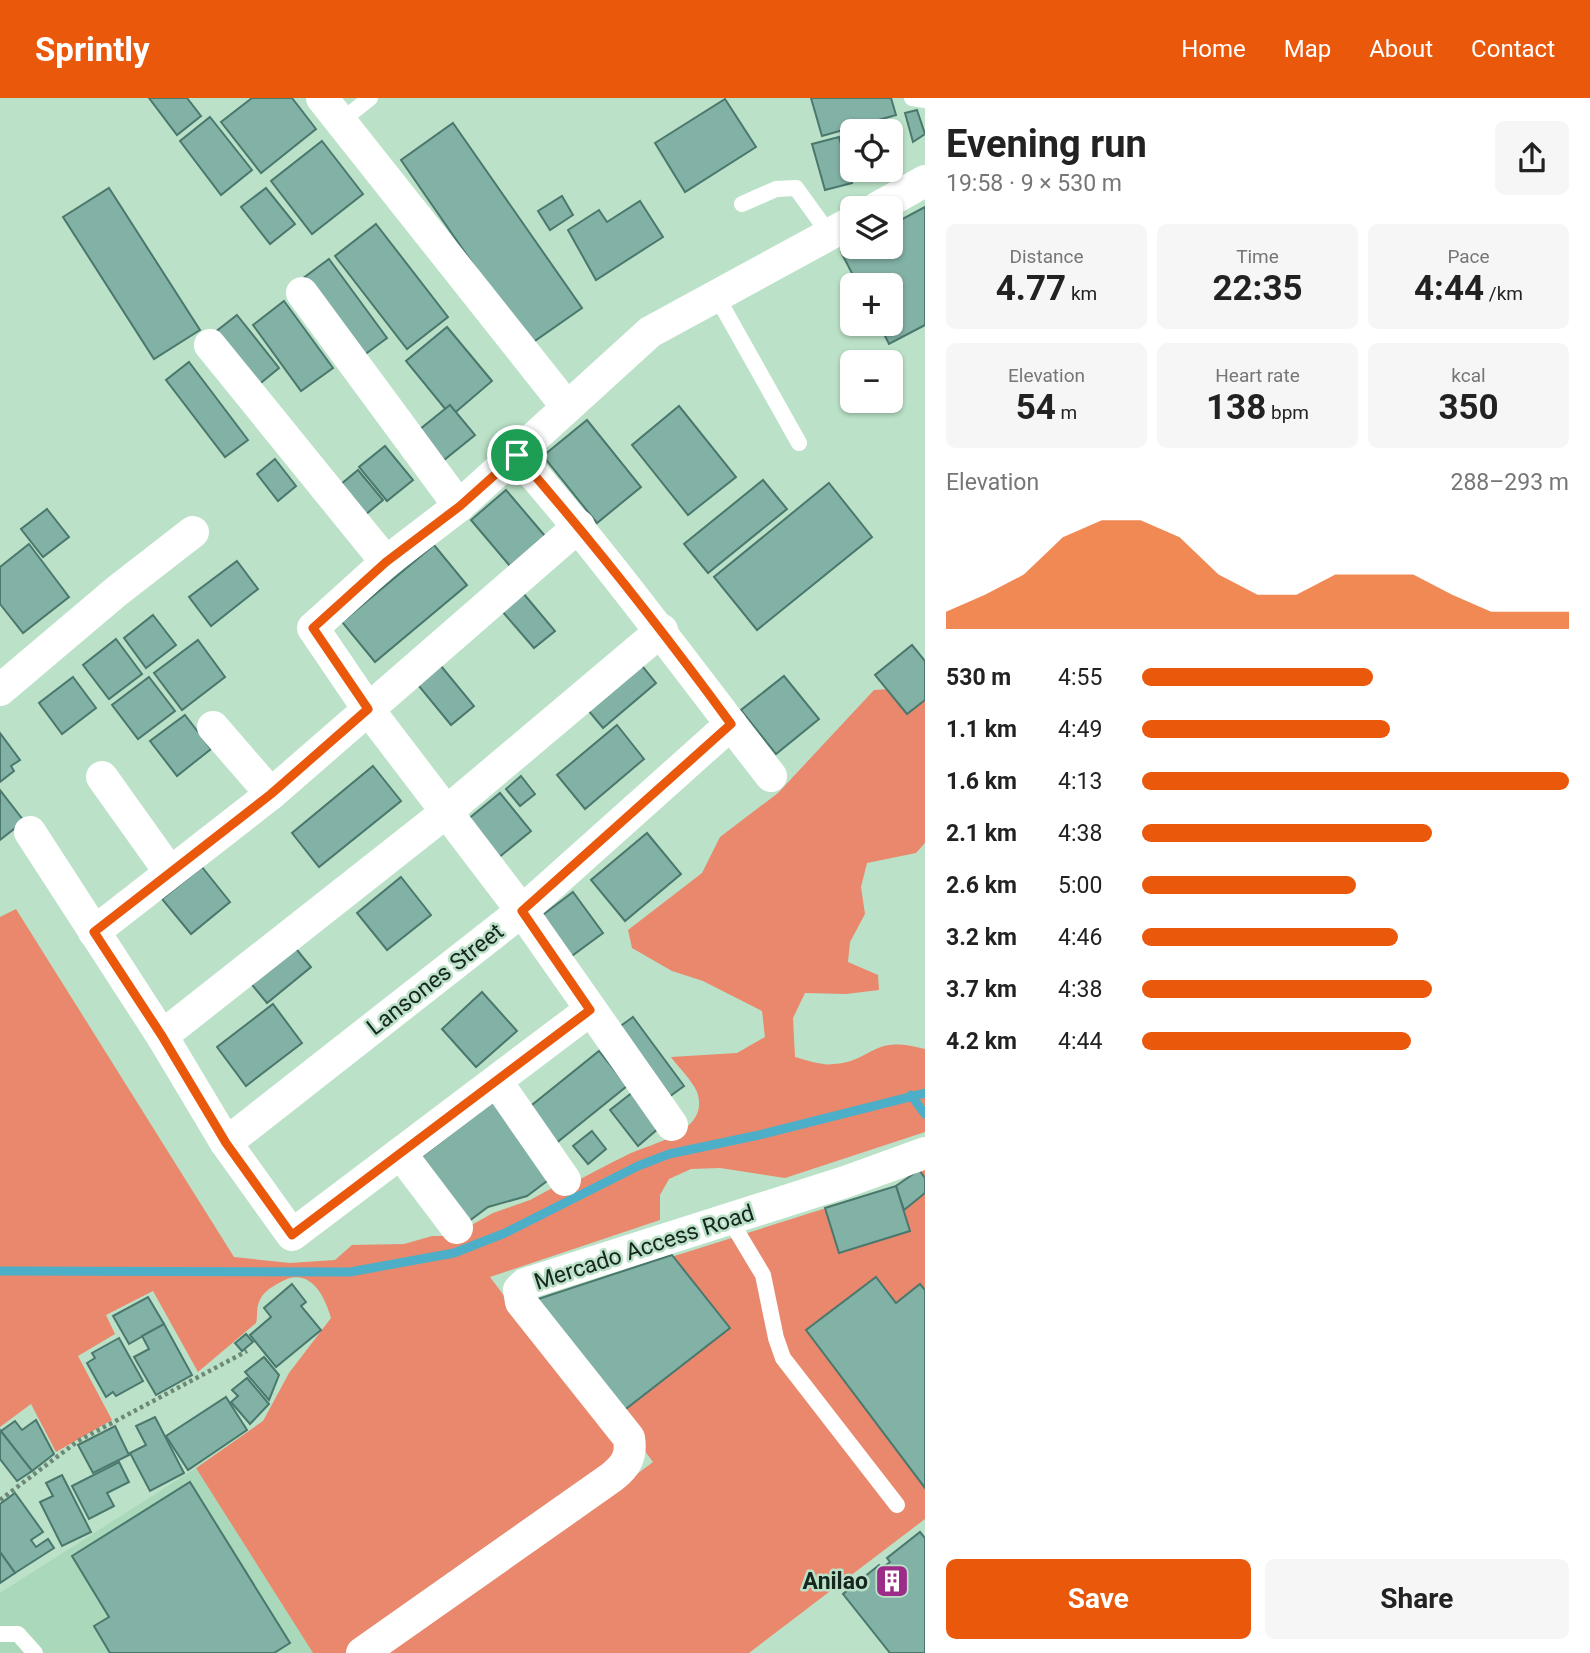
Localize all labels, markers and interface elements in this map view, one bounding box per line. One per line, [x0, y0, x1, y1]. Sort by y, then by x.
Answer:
text: Sprintly [35, 30, 150, 69]
text: Home [1181, 35, 1246, 63]
text: Map [1284, 35, 1331, 63]
text: About [1369, 35, 1433, 63]
text: Contact [1471, 35, 1555, 63]
map controls [840, 119, 903, 413]
button: locate [840, 119, 903, 182]
button: share [1495, 121, 1569, 195]
text: Evening run [946, 122, 1147, 166]
text: 19:58 · 9 × 530 m [946, 170, 1122, 197]
button: layers [840, 196, 903, 259]
text: Distance [1010, 245, 1083, 268]
text: Time [1236, 245, 1279, 268]
text: Pace [1447, 245, 1490, 268]
text: 4.77 [996, 268, 1066, 309]
text: 22:35 [1212, 268, 1303, 309]
text: 4:44 [1414, 268, 1484, 309]
button: + [840, 273, 903, 336]
text: km [1066, 282, 1097, 305]
text: /km [1484, 282, 1523, 305]
button: − [840, 350, 903, 413]
text: Elevation [1008, 364, 1085, 387]
text: Heart rate [1215, 364, 1300, 387]
text: kcal [1451, 364, 1486, 387]
text: 54 [1016, 387, 1056, 428]
text: 138 [1206, 387, 1266, 428]
text: 350 [1438, 387, 1499, 428]
text: m [1056, 401, 1077, 424]
text: bpm [1266, 401, 1309, 424]
pin [487, 425, 547, 485]
icon: arrive [498, 436, 536, 474]
text: Elevation [946, 469, 1039, 496]
text: 288–293 m [1450, 469, 1569, 496]
text: 530 m [946, 664, 1011, 691]
text: 4:55 [1058, 664, 1102, 691]
text: 1.1 km [946, 716, 1017, 743]
text: 4:49 [1058, 716, 1102, 743]
text: 1.6 km [946, 768, 1017, 795]
text: 4:13 [1058, 768, 1102, 795]
text: 2.1 km [946, 820, 1017, 847]
text: 4:38 [1058, 820, 1102, 847]
text: 2.6 km [946, 872, 1017, 899]
text: 5:00 [1058, 872, 1102, 899]
street label: Lansones Street [362, 918, 509, 1041]
text: 3.2 km [946, 924, 1017, 951]
text: 4:46 [1058, 924, 1102, 951]
text: 3.7 km [946, 976, 1017, 1003]
text: 4:38 [1058, 976, 1102, 1003]
text: 4.2 km [946, 1028, 1017, 1055]
text: 4:44 [1058, 1028, 1102, 1055]
street label: Mercado Access Road [531, 1199, 758, 1296]
button: Save [946, 1559, 1251, 1639]
button: Share [1265, 1559, 1569, 1639]
building icon: Anilao [873, 1562, 911, 1600]
place label: Anilao [803, 1568, 868, 1595]

